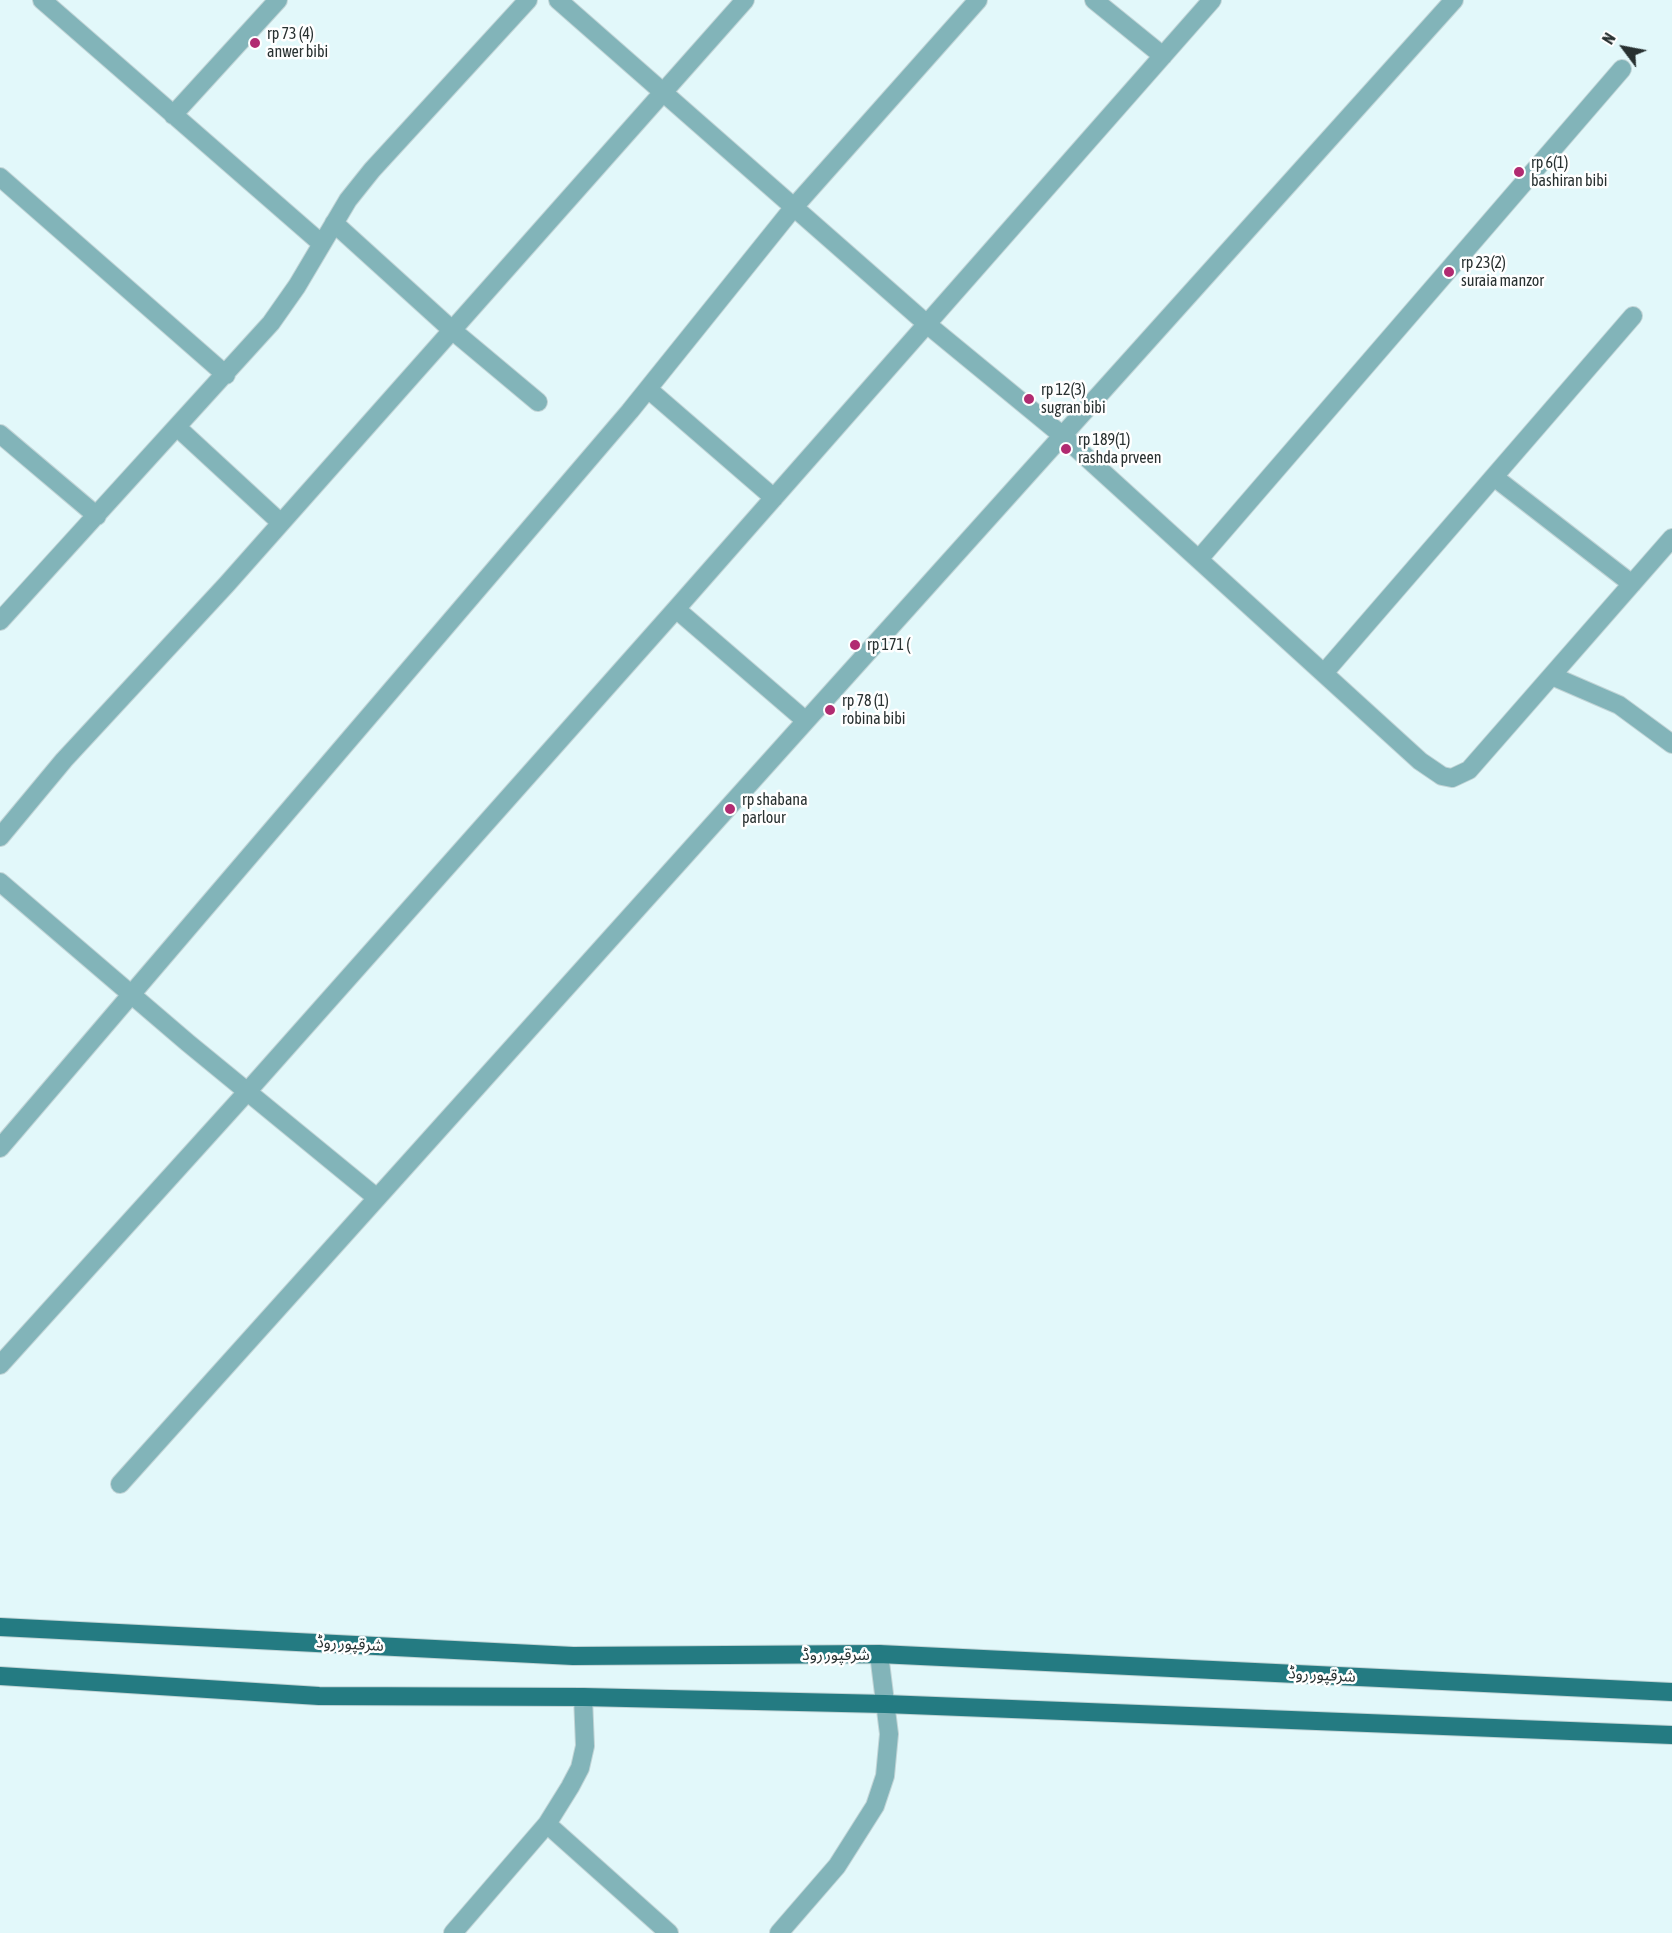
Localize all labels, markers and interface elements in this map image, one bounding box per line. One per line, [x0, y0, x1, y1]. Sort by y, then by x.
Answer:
north arrow [1594, 18, 1654, 78]
place label: rp 73 (4) anwer bibi [267, 24, 328, 62]
text: N [1599, 30, 1619, 47]
marker: rp 73 (4) anwer bibi [248, 36, 262, 50]
place label: rp 6(1) bashiran bibi [1531, 153, 1607, 191]
marker: rp 6(1) bashiran bibi [1512, 165, 1526, 179]
place label: rp 23(2) suraia manzor [1461, 253, 1544, 291]
marker: rp 23(2) suraia manzor [1442, 265, 1456, 279]
place label: rp 12(3) sugran bibi [1041, 380, 1106, 418]
marker: rp 12(3) sugran bibi [1022, 392, 1036, 406]
place label: rp 189(1) rashda prveen [1078, 430, 1161, 468]
marker: rp 189(1) rashda prveen [1059, 442, 1073, 456]
place label: rp 171 ( [867, 635, 910, 655]
marker: rp 171 ( [848, 638, 862, 652]
place label: rp 78 (1) robina bibi [842, 691, 905, 729]
marker: rp 78 (1) robina bibi [823, 703, 837, 717]
place label: rp shabana parlour [742, 790, 808, 828]
marker: rp shabana parlour [723, 802, 737, 816]
street label: شرقپور روڈ [316, 1633, 384, 1655]
street label: شرقپور روڈ [802, 1645, 870, 1665]
street label: شرقپور روڈ [1288, 1664, 1356, 1686]

